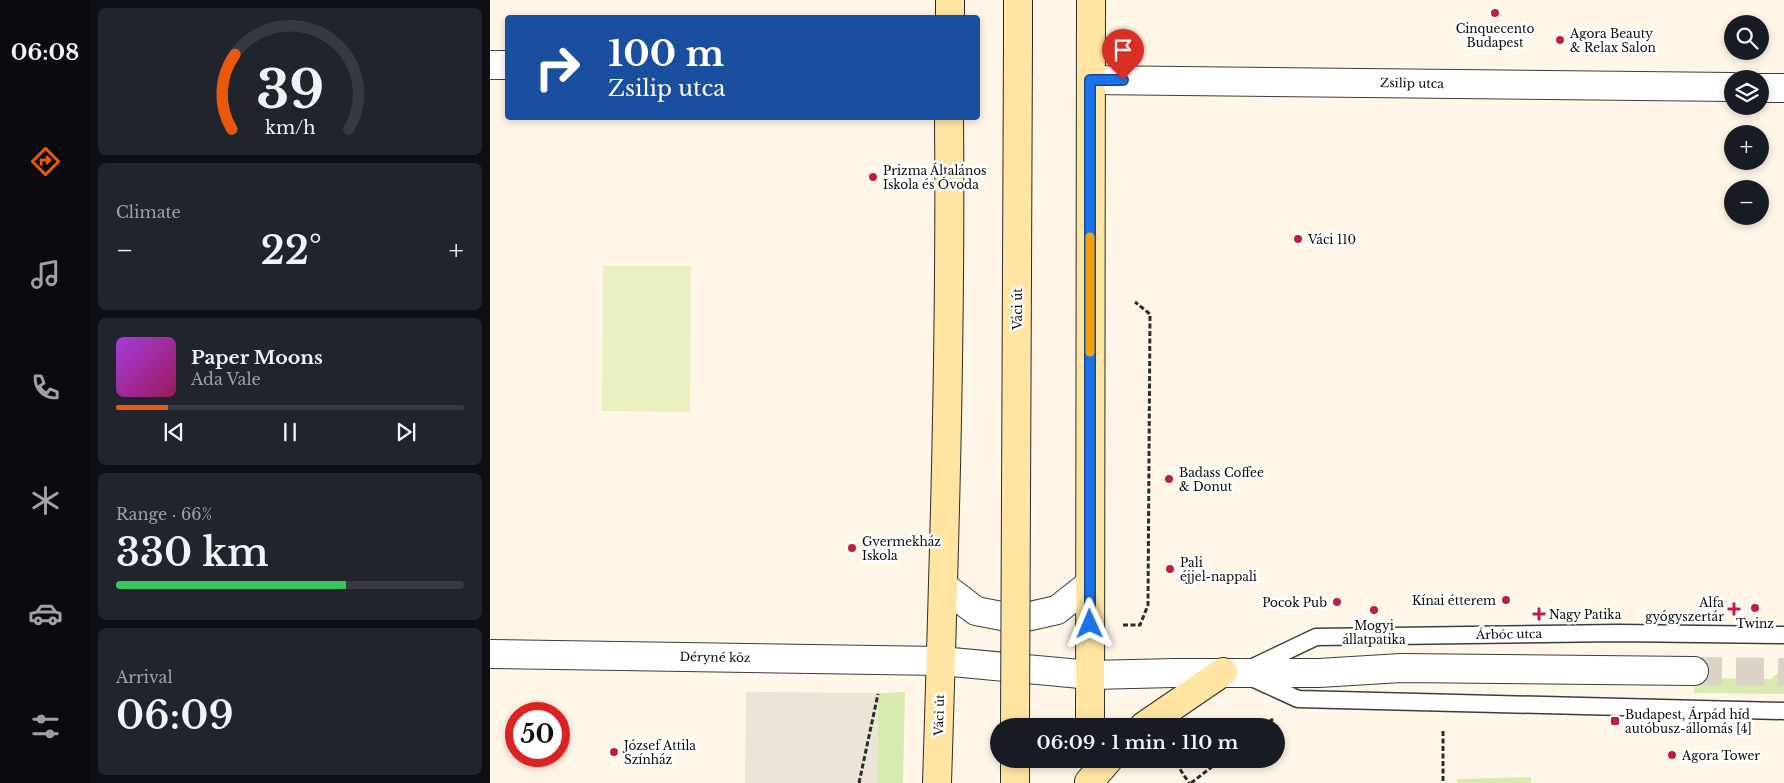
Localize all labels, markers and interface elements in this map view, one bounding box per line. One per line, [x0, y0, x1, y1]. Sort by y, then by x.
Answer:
marker: Cinquecento Budapest [1489, 7, 1501, 19]
map controls [1724, 15, 1769, 225]
button: search [1724, 15, 1769, 60]
place label: Cinquecento Budapest [1456, 21, 1534, 50]
place label: Agora Beauty & Relax Salon [1569, 26, 1656, 55]
pin [1102, 29, 1144, 80]
text: 100 m [608, 32, 724, 75]
marker: Agora Beauty & Relax Salon [1554, 34, 1566, 46]
icon: right [525, 35, 590, 100]
icon: arrive [1109, 36, 1137, 64]
text: 06:08 [11, 39, 79, 66]
text: 39 [256, 58, 324, 122]
button: layers [1724, 70, 1769, 115]
text: Zsilip utca [608, 75, 725, 102]
street label: Zsilip utca [1380, 75, 1444, 91]
text: km/h [265, 117, 315, 139]
button: + [1724, 125, 1769, 170]
icon: directions [28, 144, 63, 179]
place label: Prizma Általános Iskola és Óvoda [883, 162, 987, 192]
marker: Prizma Általános Iskola és Óvoda [867, 171, 879, 183]
button: − [1724, 180, 1769, 225]
text: Climate [116, 202, 181, 222]
text: 22° [260, 227, 322, 274]
place label: Váci 110 [1307, 232, 1356, 247]
text: − [116, 233, 134, 268]
text: + [449, 233, 464, 268]
marker: Váci 110 [1292, 233, 1304, 245]
icon: music [28, 257, 63, 292]
street label: Váci út [1010, 288, 1025, 331]
text: Paper Moons [191, 346, 323, 369]
text: Ada Vale [191, 369, 261, 389]
icon: phone [28, 370, 63, 405]
icon: previous [160, 418, 188, 446]
icon: pause [276, 418, 304, 446]
icon: next [392, 418, 420, 446]
place label: Badass Coffee & Donut [1179, 465, 1264, 494]
marker: Badass Coffee & Donut [1163, 473, 1175, 485]
icon: climate [28, 483, 63, 518]
text: Range · 66% [116, 504, 212, 524]
text: 330 km [116, 529, 269, 576]
place label: Gyermekház Iskola [862, 534, 941, 563]
marker: Gyermekház Iskola [846, 542, 858, 554]
place label: Pali éjjel-nappali [1180, 555, 1257, 584]
marker: Pali éjjel-nappali [1164, 563, 1176, 575]
place label: Kínai étterem [1412, 593, 1496, 608]
marker: Kínai étterem [1500, 594, 1512, 606]
place label: Pocok Pub [1262, 595, 1327, 610]
place label: Alfa gyógyszertár [1645, 595, 1724, 624]
icon: car [28, 596, 63, 631]
marker: Pocok Pub [1331, 596, 1343, 608]
position arrow [1063, 597, 1115, 649]
marker: Twinz [1749, 602, 1761, 614]
marker: Alfa gyógyszertár [1728, 603, 1740, 615]
marker: Mogyi állatpatika [1368, 604, 1380, 616]
place label: Nagy Patika [1549, 607, 1622, 622]
marker: Nagy Patika [1533, 608, 1545, 620]
place label: Twinz [1736, 616, 1774, 631]
place label: Mogyi állatpatika [1342, 618, 1406, 647]
street label: Árbóc utca [1475, 625, 1543, 642]
street label: Déryné köz [679, 649, 751, 665]
text: Arrival [116, 667, 173, 687]
text: 06:09 [116, 692, 234, 739]
street label: Váci út [931, 694, 947, 737]
speed limit sign: 50 [505, 702, 570, 767]
place label: Budapest, Árpád híd autóbusz-állomás [4] [1625, 706, 1752, 736]
icon: filters [28, 709, 63, 744]
marker: Budapest, Árpád híd autóbusz-állomás [4] [1609, 715, 1621, 727]
text: 06:09 · 1 min · 110 m [1037, 731, 1238, 754]
place label: József Attila Színház [622, 738, 696, 767]
marker: József Attila Színház [608, 746, 620, 758]
place label: Agora Tower [1681, 748, 1760, 763]
marker: Agora Tower [1666, 749, 1678, 761]

